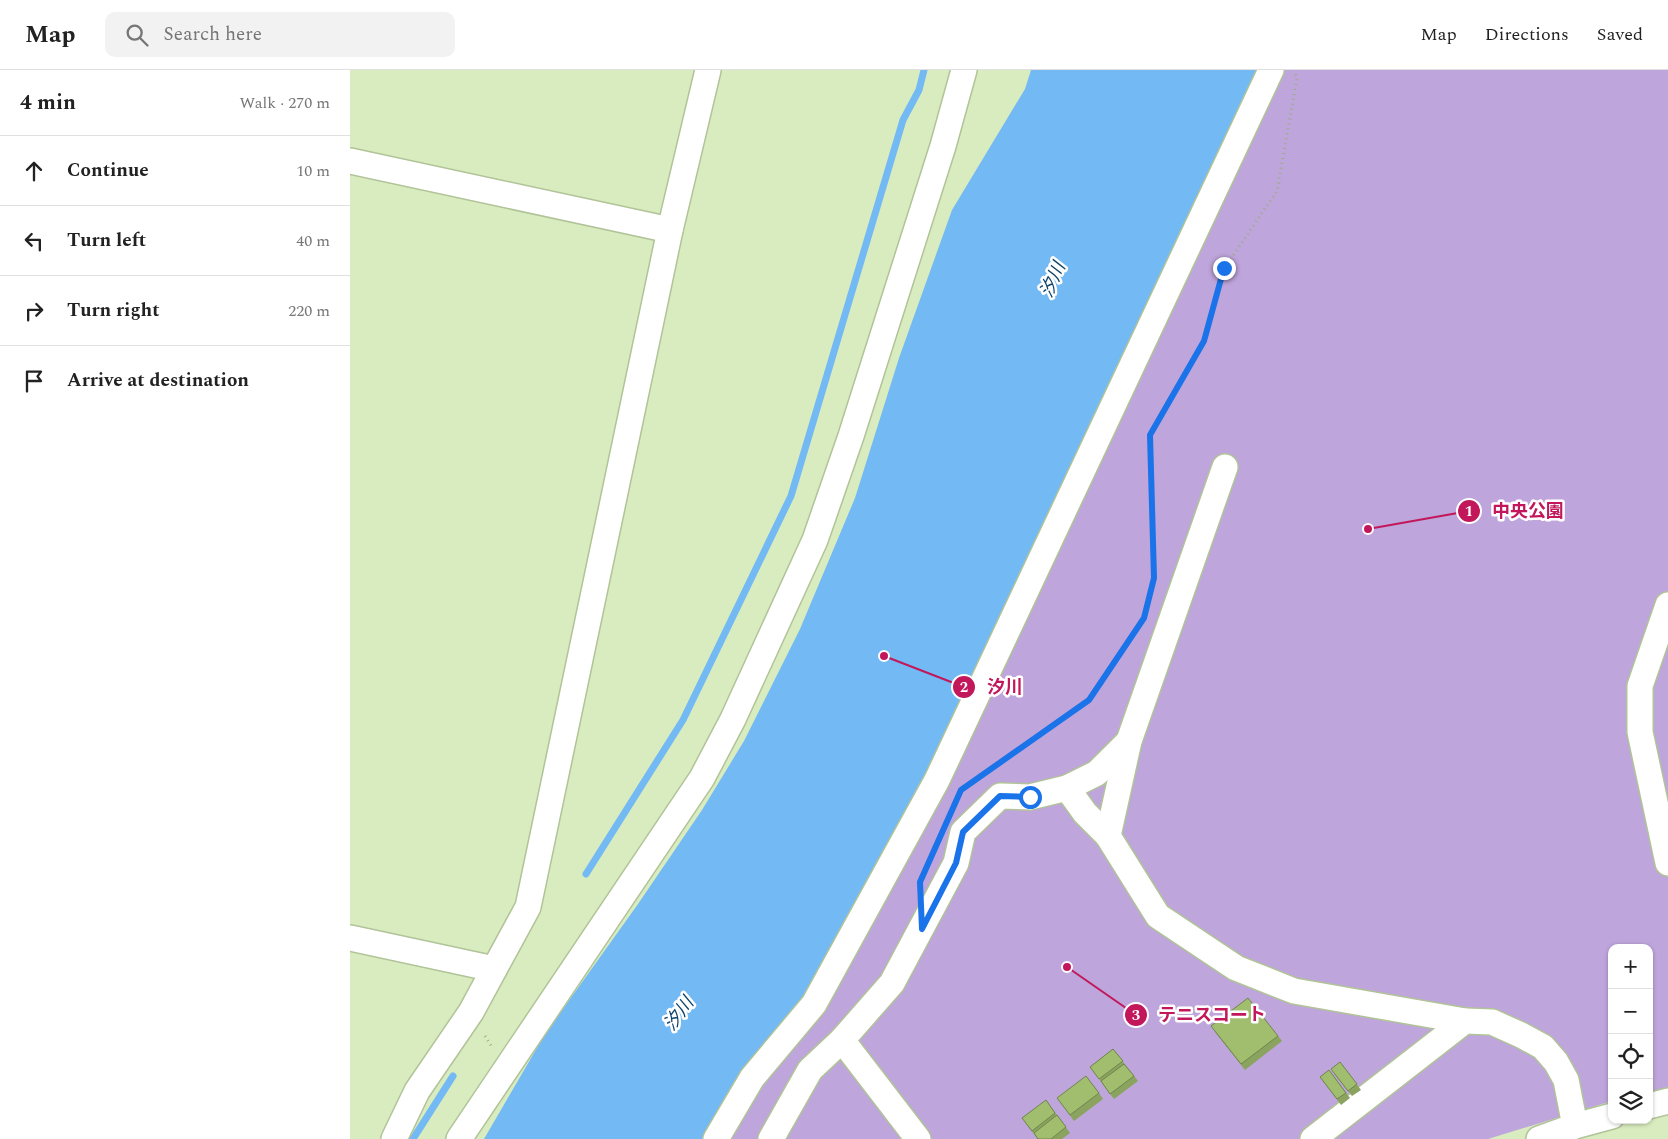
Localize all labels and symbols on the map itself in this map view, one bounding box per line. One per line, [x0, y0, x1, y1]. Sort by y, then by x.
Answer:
water label: 汐川 [1033, 256, 1073, 302]
route end [1213, 257, 1236, 280]
callout: 中央公園 [1457, 494, 1574, 527]
text: 中央公園 [1492, 498, 1564, 525]
text: 1 [1465, 500, 1473, 523]
callout: 汐川 [952, 671, 1033, 704]
text: 汐川 [987, 674, 1023, 701]
text: 2 [960, 676, 968, 699]
route start [1019, 786, 1042, 809]
water label: 汐川 [657, 990, 702, 1036]
callout: テニスコート [1123, 998, 1276, 1031]
text: テニスコート [1158, 1002, 1266, 1029]
text: 3 [1132, 1004, 1140, 1027]

